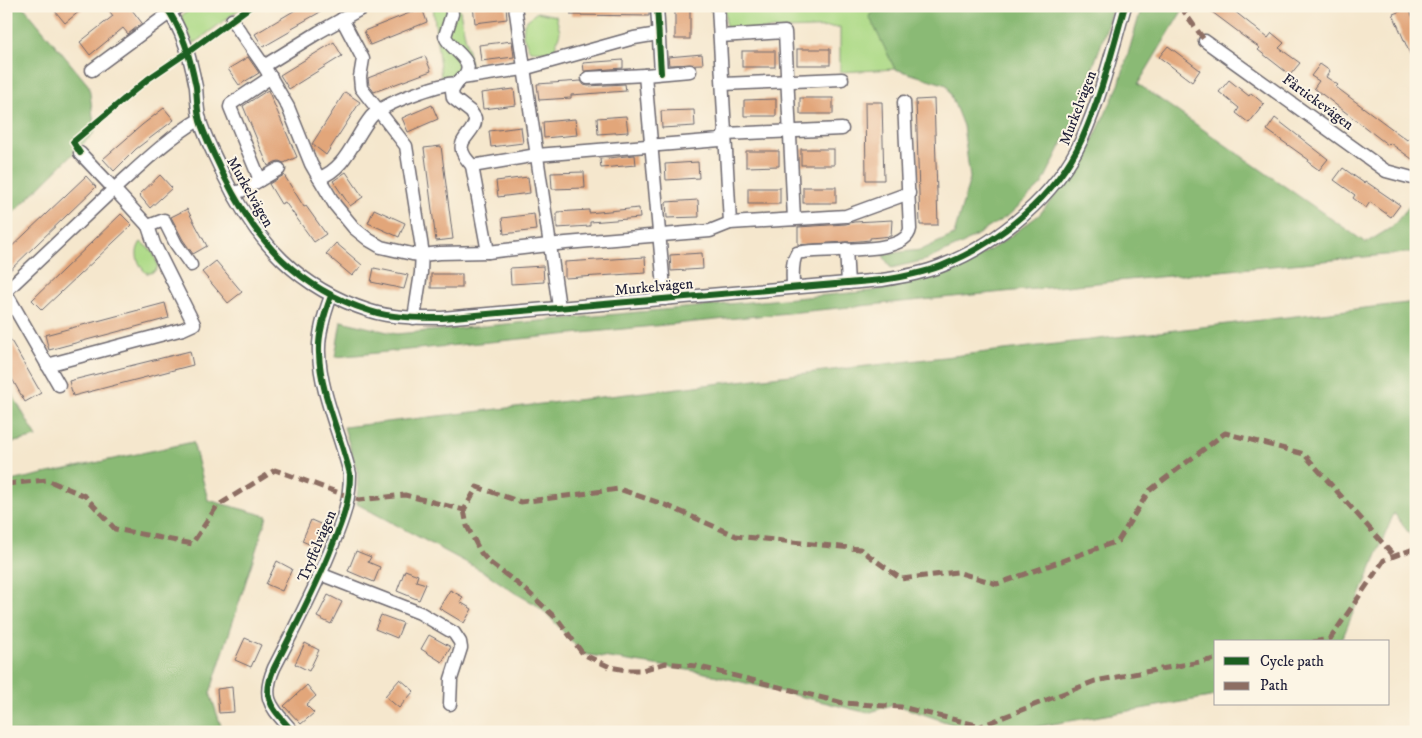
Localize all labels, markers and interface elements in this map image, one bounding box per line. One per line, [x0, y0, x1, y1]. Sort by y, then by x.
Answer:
street label: Murkelvägen [1055, 68, 1101, 148]
street label: Fårtickevägen [1279, 70, 1358, 134]
street label: Murkelvägen [222, 153, 278, 231]
street label: Murkelvägen [614, 274, 694, 300]
street label: Tryffelvägen [293, 507, 341, 585]
legend [1214, 640, 1390, 706]
text: Cycle path [1260, 652, 1324, 671]
text: Path [1260, 676, 1288, 695]

